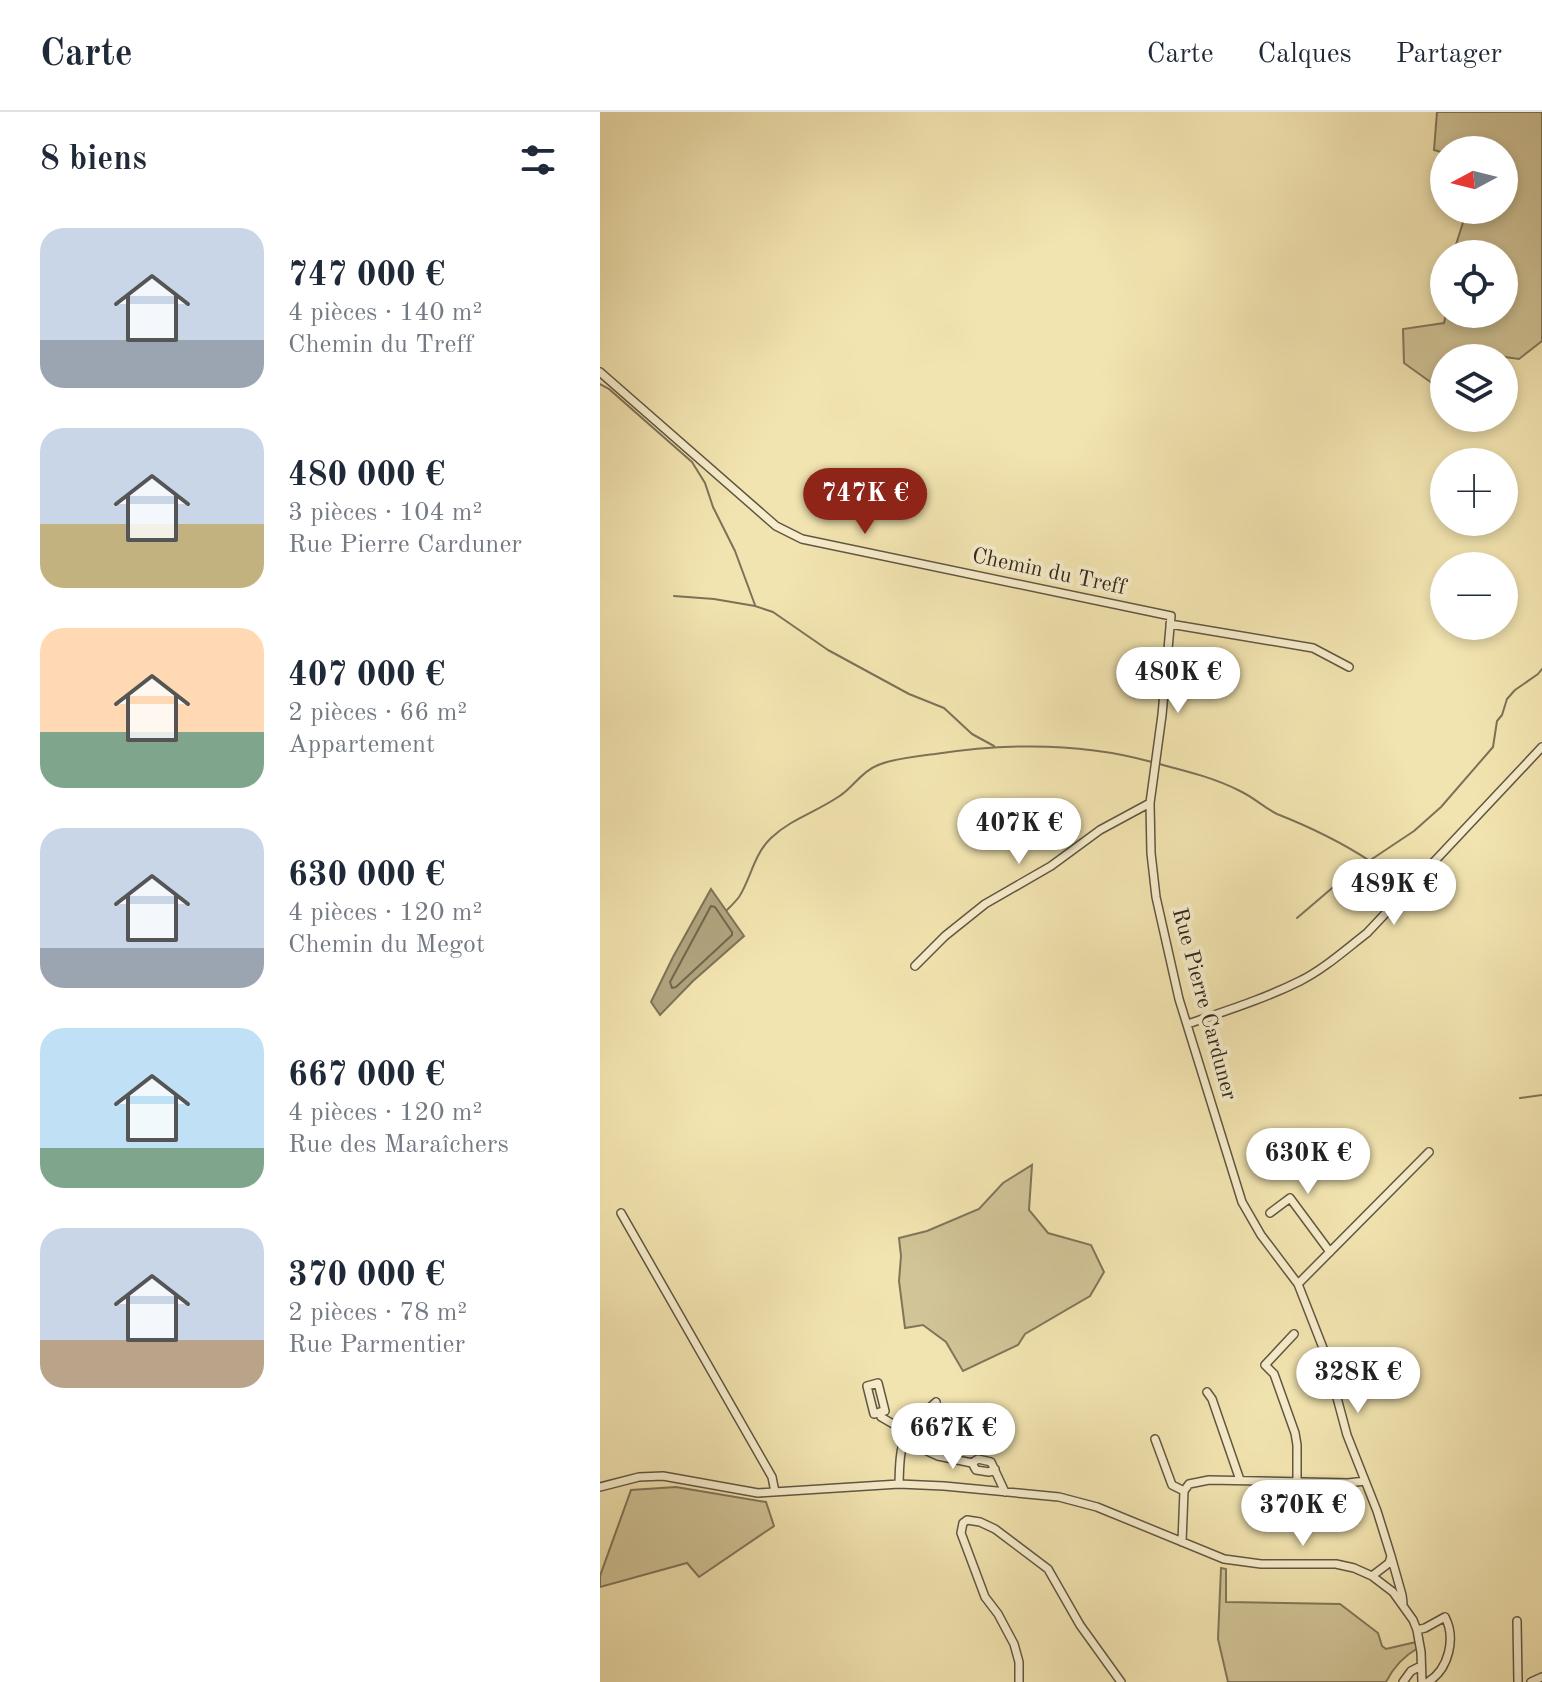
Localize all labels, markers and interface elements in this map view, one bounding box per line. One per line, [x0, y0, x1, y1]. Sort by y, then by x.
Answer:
text: Carte [40, 36, 133, 74]
text: Carte [1147, 41, 1214, 69]
text: Calques [1258, 41, 1352, 69]
text: Partager [1396, 41, 1502, 69]
north arrow [1430, 136, 1518, 224]
map controls [1430, 136, 1518, 640]
icon: filters [516, 138, 560, 182]
text: 8 biens [40, 143, 147, 177]
button: locate [1430, 240, 1518, 328]
text: 747 000 € [288, 259, 445, 293]
icon: home [104, 260, 200, 356]
text: 4 pièces · 140 m² [288, 300, 482, 326]
text: Chemin du Treff [288, 332, 474, 358]
button: layers [1430, 344, 1518, 432]
button: + [1430, 448, 1518, 536]
text: 480 000 € [288, 459, 445, 493]
icon: home [104, 460, 200, 556]
pin: 747K € [800, 468, 930, 536]
text: 747K € [821, 481, 909, 507]
text: 3 pièces · 104 m² [288, 500, 482, 526]
text: Rue Pierre Carduner [288, 532, 522, 558]
street label: Chemin du Treff [970, 545, 1129, 599]
button: − [1430, 552, 1518, 640]
pin: 480K € [1113, 647, 1243, 715]
text: 407 000 € [288, 659, 445, 693]
icon: home [104, 660, 200, 756]
text: 480K € [1134, 660, 1222, 686]
text: 2 pièces · 66 m² [288, 700, 467, 726]
text: Appartement [288, 732, 435, 758]
pin: 407K € [954, 798, 1084, 866]
text: 407K € [975, 811, 1063, 837]
text: 630 000 € [288, 859, 445, 893]
pin: 489K € [1329, 859, 1459, 927]
icon: home [104, 860, 200, 956]
text: 489K € [1350, 872, 1438, 898]
text: 4 pièces · 120 m² [288, 900, 482, 926]
street label: Rue Pierre Carduner [1168, 906, 1240, 1102]
text: Chemin du Megot [288, 932, 485, 958]
text: 667 000 € [288, 1059, 445, 1093]
icon: home [104, 1060, 200, 1156]
text: 4 pièces · 120 m² [288, 1100, 482, 1126]
pin: 630K € [1243, 1128, 1373, 1196]
text: Rue des Maraîchers [288, 1132, 509, 1158]
text: 630K € [1264, 1141, 1352, 1167]
text: 370 000 € [288, 1259, 445, 1293]
icon: home [104, 1260, 200, 1356]
text: 2 pièces · 78 m² [288, 1300, 467, 1326]
text: Rue Parmentier [288, 1332, 465, 1358]
pin: 328K € [1293, 1347, 1423, 1415]
text: 328K € [1314, 1360, 1402, 1386]
pin: 667K € [888, 1403, 1018, 1471]
text: 667K € [909, 1416, 997, 1442]
pin: 370K € [1238, 1480, 1368, 1548]
text: 370K € [1259, 1493, 1347, 1519]

